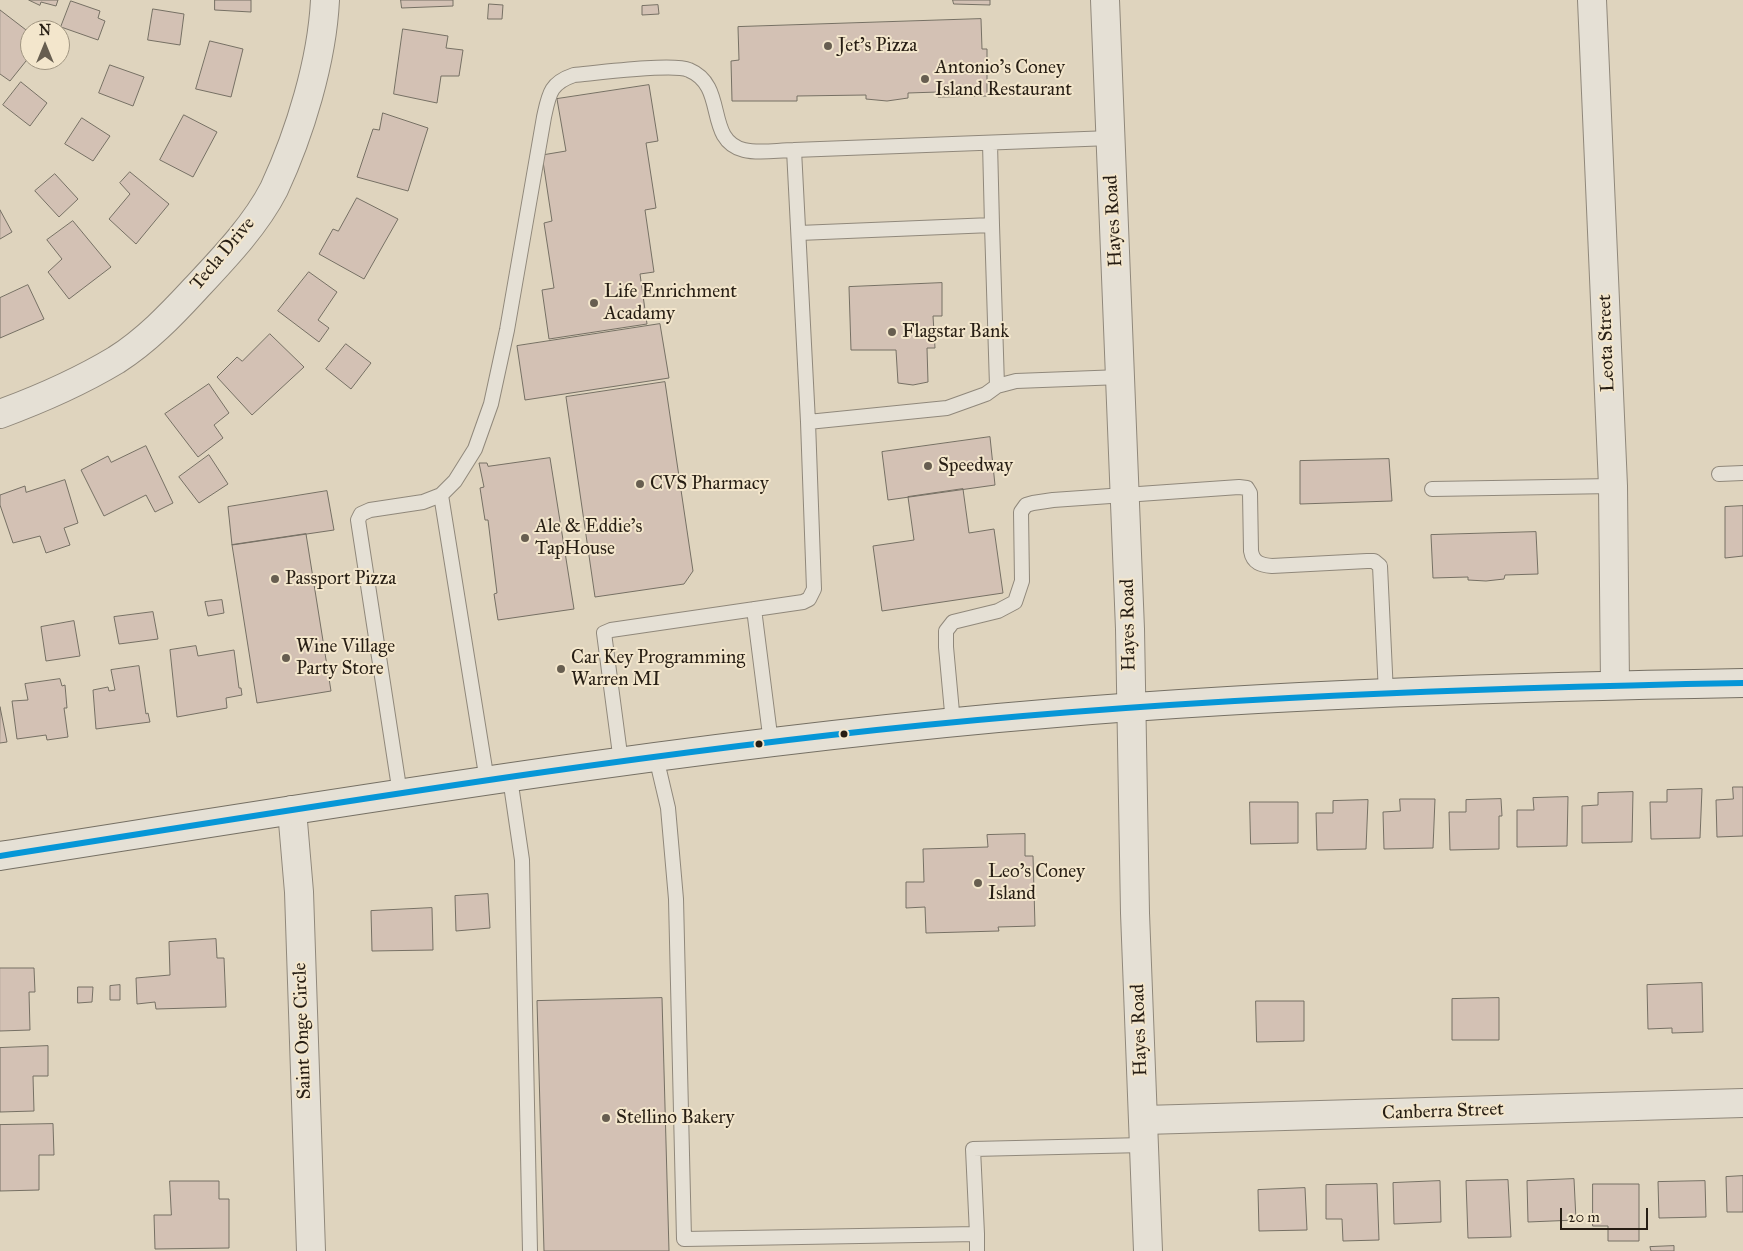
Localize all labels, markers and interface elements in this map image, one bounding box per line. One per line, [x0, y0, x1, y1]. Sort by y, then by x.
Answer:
north arrow [20, 20, 70, 70]
text: N [39, 22, 51, 39]
place label: Jet's Pizza [838, 35, 917, 57]
marker: Jet's Pizza [822, 40, 834, 52]
place label: Antonio's Coney Island Restaurant [935, 57, 1072, 101]
marker: Antonio's Coney Island Restaurant [919, 73, 931, 85]
street label: Hayes Road [1100, 174, 1128, 268]
street label: Tecla Drive [186, 213, 260, 295]
place label: Life Enrichment Acadamy [604, 281, 737, 325]
street label: Leota Street [1594, 294, 1620, 392]
marker: Life Enrichment Acadamy [588, 297, 600, 309]
place label: Flagstar Bank [902, 321, 1009, 343]
marker: Flagstar Bank [886, 326, 898, 338]
place label: Speedway [938, 455, 1013, 477]
marker: Speedway [922, 460, 934, 472]
place label: CVS Pharmacy [650, 473, 769, 495]
marker: CVS Pharmacy [634, 478, 646, 490]
place label: Ale & Eddie's TapHouse [535, 516, 642, 560]
marker: Ale & Eddie's TapHouse [519, 532, 531, 544]
place label: Passport Pizza [285, 568, 396, 590]
marker: Passport Pizza [269, 573, 281, 585]
street label: Hayes Road [1117, 579, 1141, 671]
place label: Wine Village Party Store [296, 636, 395, 680]
place label: Car Key Programming Warren MI [571, 647, 745, 691]
marker: Wine Village Party Store [280, 652, 292, 664]
marker: Car Key Programming Warren MI [555, 663, 567, 675]
unlabelled marker [839, 729, 849, 739]
unlabelled marker [754, 739, 764, 749]
place label: Leo's Coney Island [988, 861, 1085, 905]
marker: Leo's Coney Island [972, 877, 984, 889]
street label: Saint Onge Circle [289, 962, 317, 1100]
street label: Hayes Road [1127, 983, 1153, 1077]
street label: Canberra Street [1382, 1098, 1504, 1126]
place label: Stellino Bakery [616, 1107, 734, 1129]
marker: Stellino Bakery [600, 1112, 612, 1124]
scale bar [1563, 1198, 1650, 1230]
text: 20 m [1568, 1208, 1600, 1226]

